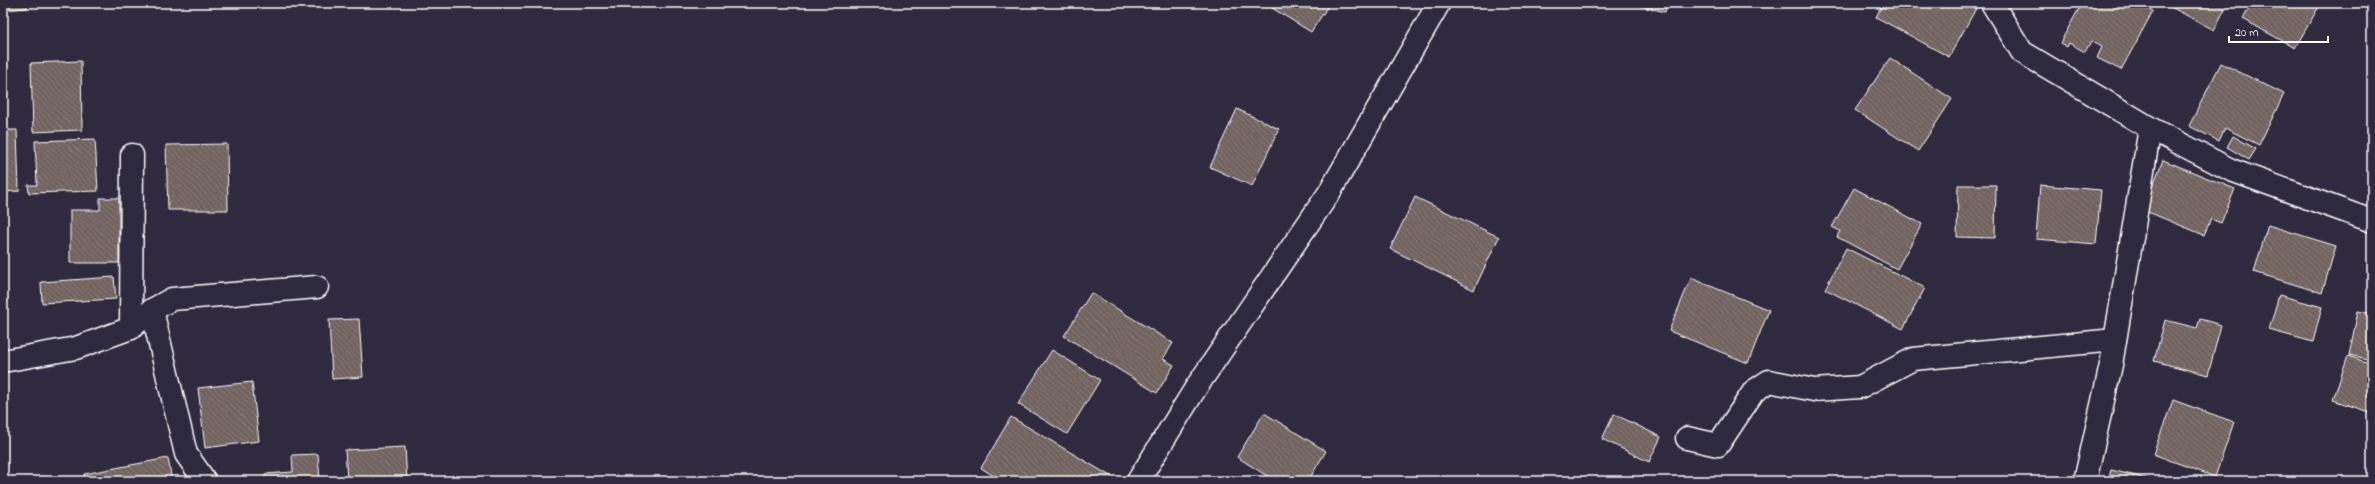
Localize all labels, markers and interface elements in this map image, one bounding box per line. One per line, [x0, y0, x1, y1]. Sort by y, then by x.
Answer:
scale bar [2229, 18, 2328, 44]
text: 20 m [2235, 24, 2258, 42]

